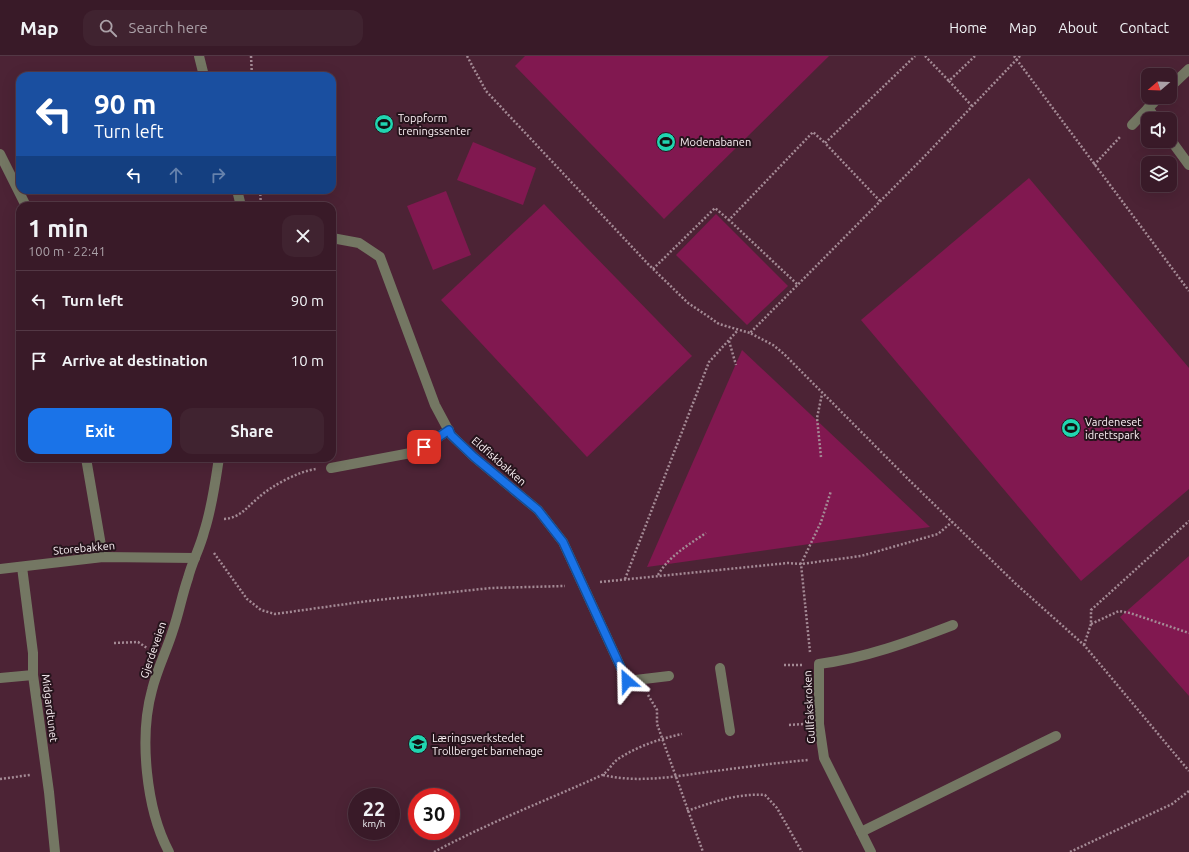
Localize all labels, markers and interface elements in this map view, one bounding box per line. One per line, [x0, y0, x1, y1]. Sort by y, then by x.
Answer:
search box [83, 10, 363, 46]
text: Map [20, 17, 59, 39]
icon: search [97, 17, 119, 39]
text: Search here [129, 19, 208, 36]
text: Home [949, 20, 987, 36]
text: Map [1009, 20, 1037, 36]
text: About [1059, 20, 1098, 36]
text: Contact [1120, 20, 1169, 36]
north arrow [1141, 68, 1177, 104]
map controls [1141, 68, 1177, 192]
icon: left [28, 88, 80, 140]
text: 90 m [94, 88, 156, 119]
place label: Toppform treningssenter [398, 112, 471, 137]
button: sound [1141, 112, 1177, 148]
sports icon: Toppform treningssenter [373, 113, 395, 135]
text: Turn left [94, 121, 164, 141]
sports icon: Modenabanen [655, 131, 677, 153]
place label: Modenabanen [680, 136, 751, 148]
button: layers [1141, 156, 1177, 192]
icon: left [123, 164, 145, 186]
icon: ahead [165, 164, 187, 186]
icon: right [207, 164, 229, 186]
text: 1 min [28, 215, 89, 242]
button: close [282, 215, 324, 257]
text: 100 m · 22:41 [28, 244, 106, 258]
icon: left [28, 290, 50, 312]
text: Turn left [62, 292, 123, 309]
text: 90 m [291, 292, 324, 309]
icon: arrive [28, 350, 50, 372]
text: Arrive at destination [62, 352, 208, 369]
text: 10 m [291, 352, 324, 369]
button: Exit [28, 408, 172, 454]
button: Share [180, 408, 324, 454]
place label: Vardeneset idrettspark [1085, 416, 1142, 441]
sports icon: Vardeneset idrettspark [1060, 417, 1082, 439]
pin [407, 430, 441, 464]
street label: Eldfiskbakken [469, 434, 529, 488]
icon: arrive [413, 436, 435, 458]
street label: Storebakken [53, 539, 115, 557]
street label: Gjerdeveien [138, 620, 168, 680]
position arrow [606, 660, 648, 702]
street label: Gullfakskroken [801, 670, 817, 744]
street label: Midgardtunet [40, 673, 60, 743]
place label: Læringsverkstedet Trollberget barnehage [432, 732, 543, 757]
school or university icon: Læringsverkstedet Trollberget barnehage [407, 733, 429, 755]
speed limit sign: 30 [408, 788, 460, 840]
text: 22 [363, 797, 385, 820]
text: km/h [362, 818, 386, 829]

